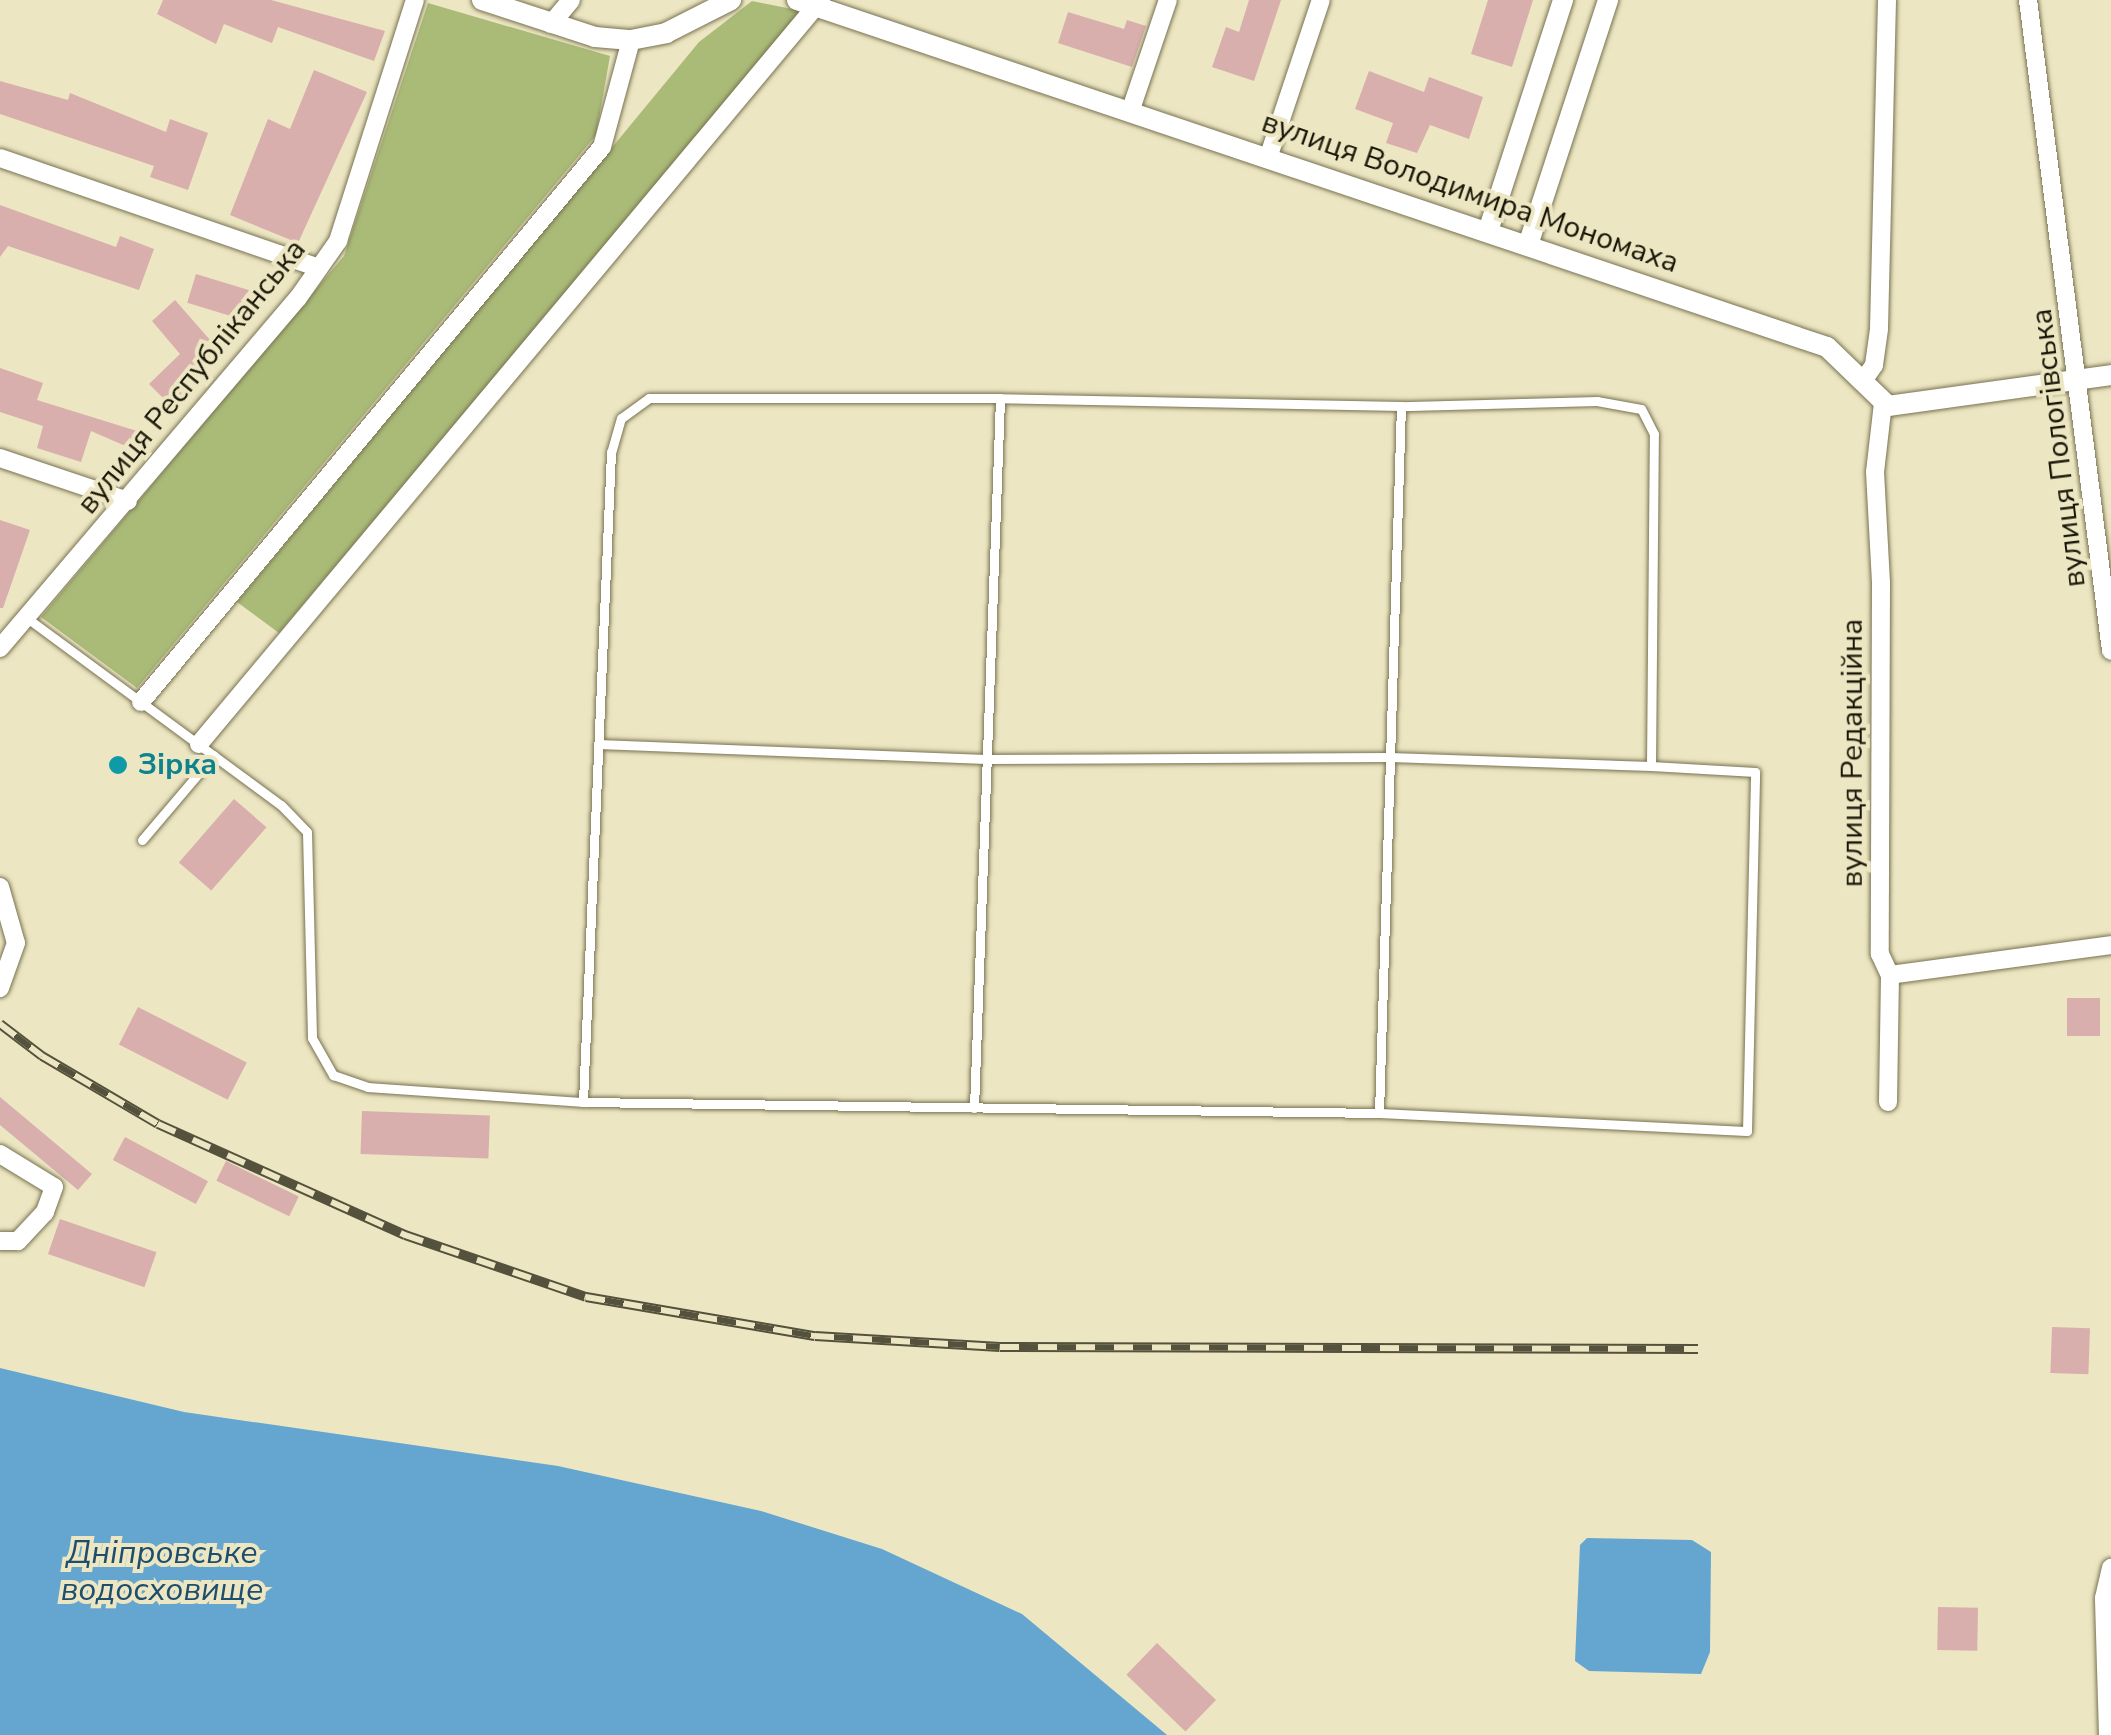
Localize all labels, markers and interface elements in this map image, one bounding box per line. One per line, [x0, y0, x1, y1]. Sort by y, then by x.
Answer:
street label: вулиця Володимира Мономаха [1257, 105, 1683, 281]
street label: вулиця Республіканська [70, 232, 314, 522]
street label: вулиця Пологівська [2024, 307, 2094, 589]
street label: вулиця Редакційна [1835, 619, 1871, 887]
place label: Зірка [138, 747, 217, 783]
marker: Зірка [107, 754, 129, 776]
water label: Дніпровське водосховище [61, 1535, 263, 1610]

